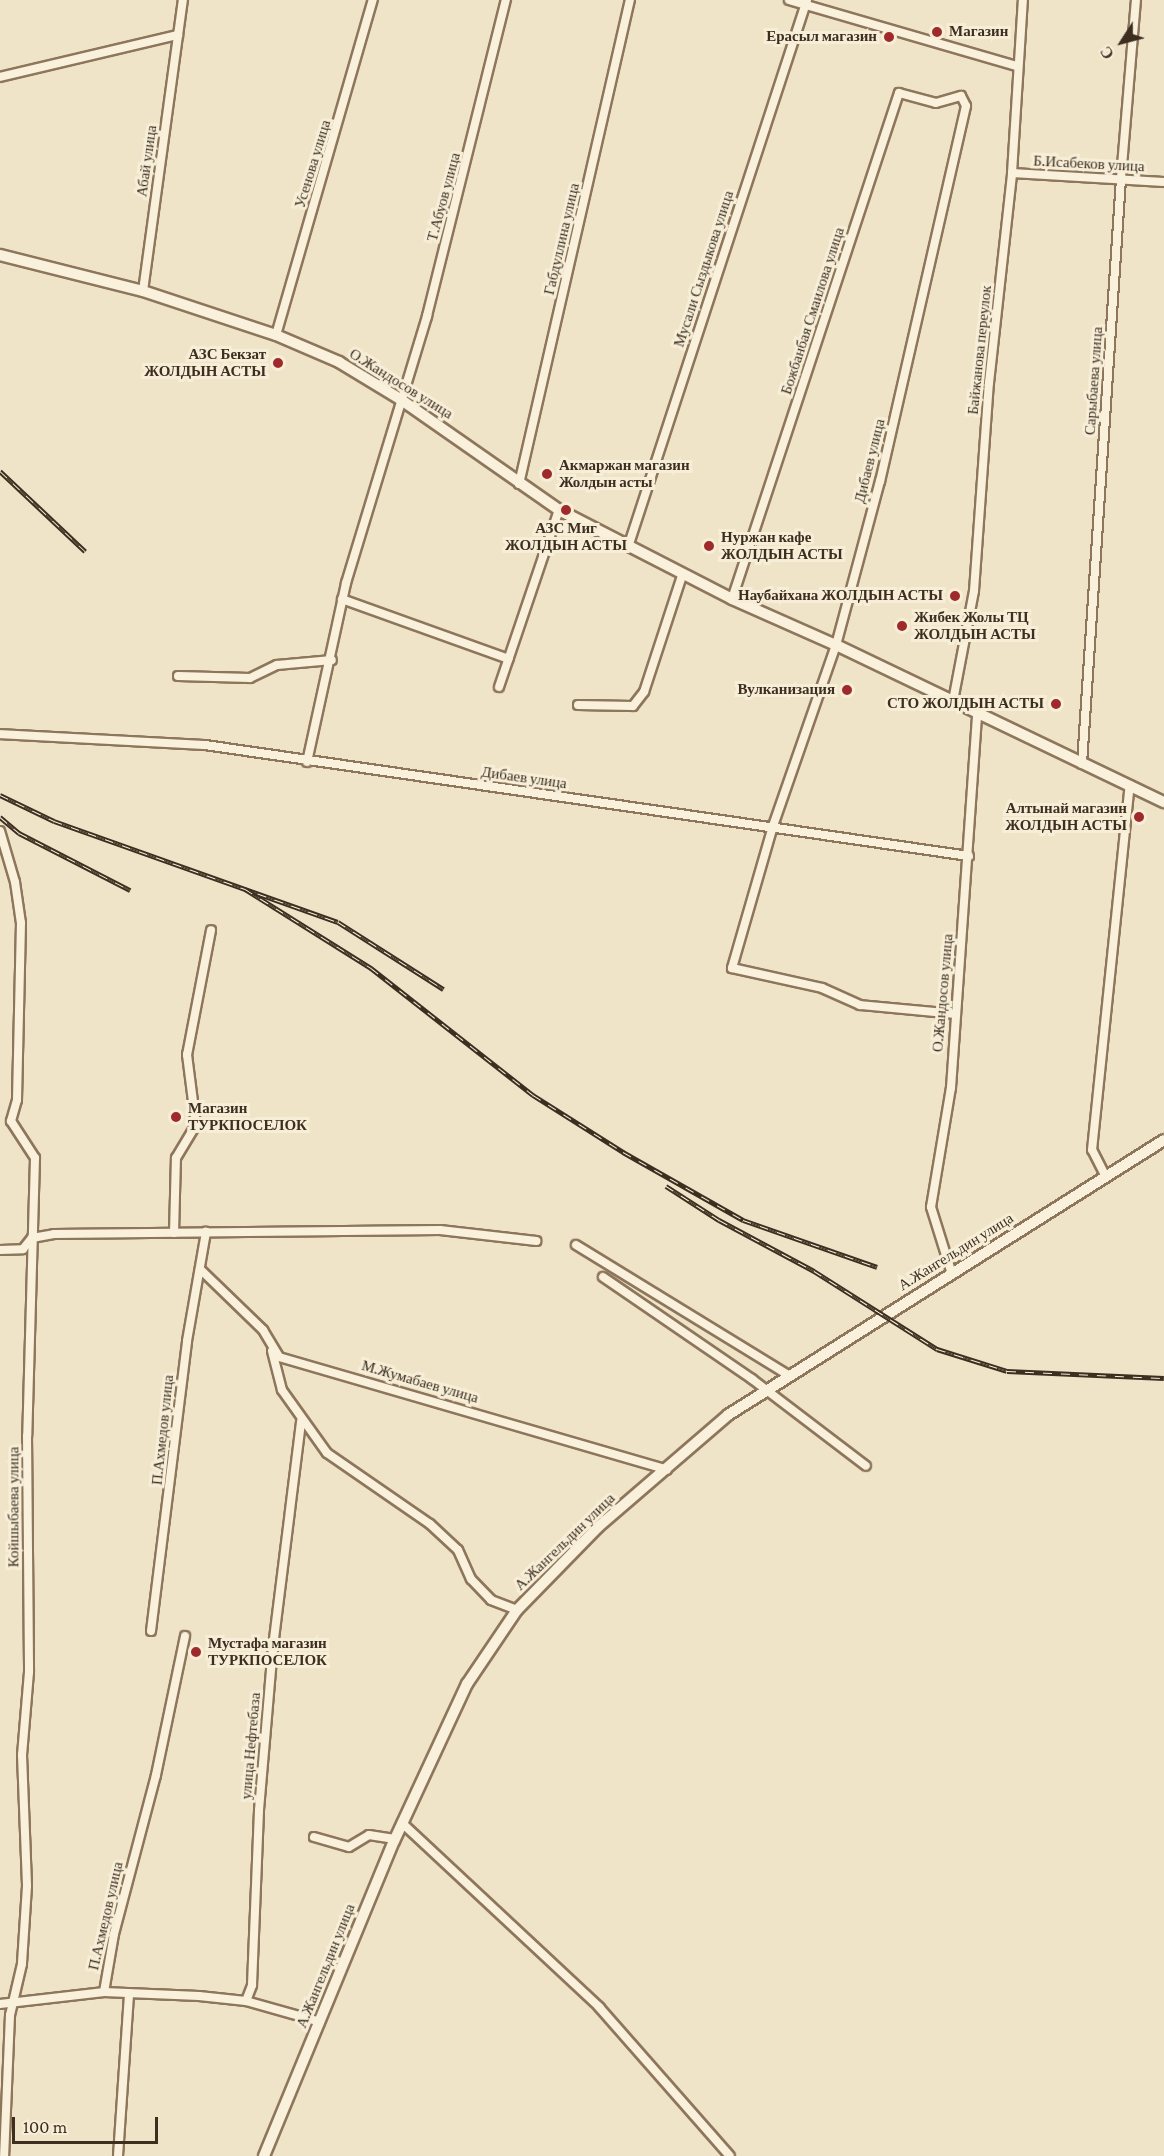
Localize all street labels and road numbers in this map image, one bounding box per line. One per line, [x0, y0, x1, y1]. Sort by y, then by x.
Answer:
street label: Усенова улица [291, 118, 335, 210]
street label: Абай улица [133, 124, 161, 198]
street label: Т.Абуов улица [423, 151, 465, 243]
street label: Б.Исабеков улица [1033, 152, 1145, 176]
street label: Габдуллина улица [540, 181, 584, 297]
street label: Мусали Сыздыкова улица [670, 189, 738, 349]
street label: Божбанбая Смаилова улица [777, 225, 849, 397]
street label: Байжанова переулок [964, 285, 996, 415]
street label: Сарыбаева улица [1081, 326, 1107, 436]
street label: О.Жандосов улица [346, 345, 456, 423]
street label: Дибаев улица [851, 417, 889, 505]
street label: Дибаев улица [480, 763, 568, 793]
street label: О.Жандосов улица [929, 933, 957, 1053]
street label: А.Жангельдин улица [895, 1209, 1017, 1295]
street label: М.Жумабаев улица [360, 1357, 480, 1407]
street label: П.Ахмедов улица [148, 1374, 178, 1486]
street label: Койшыбаева улица [5, 1447, 23, 1567]
street label: А.Жангельдин улица [511, 1490, 619, 1594]
street label: улица Нефтебаза [237, 1692, 265, 1800]
street label: П.Ахмедов улица [85, 1860, 127, 1972]
street label: А.Жангельдин улица [293, 1901, 359, 2031]

